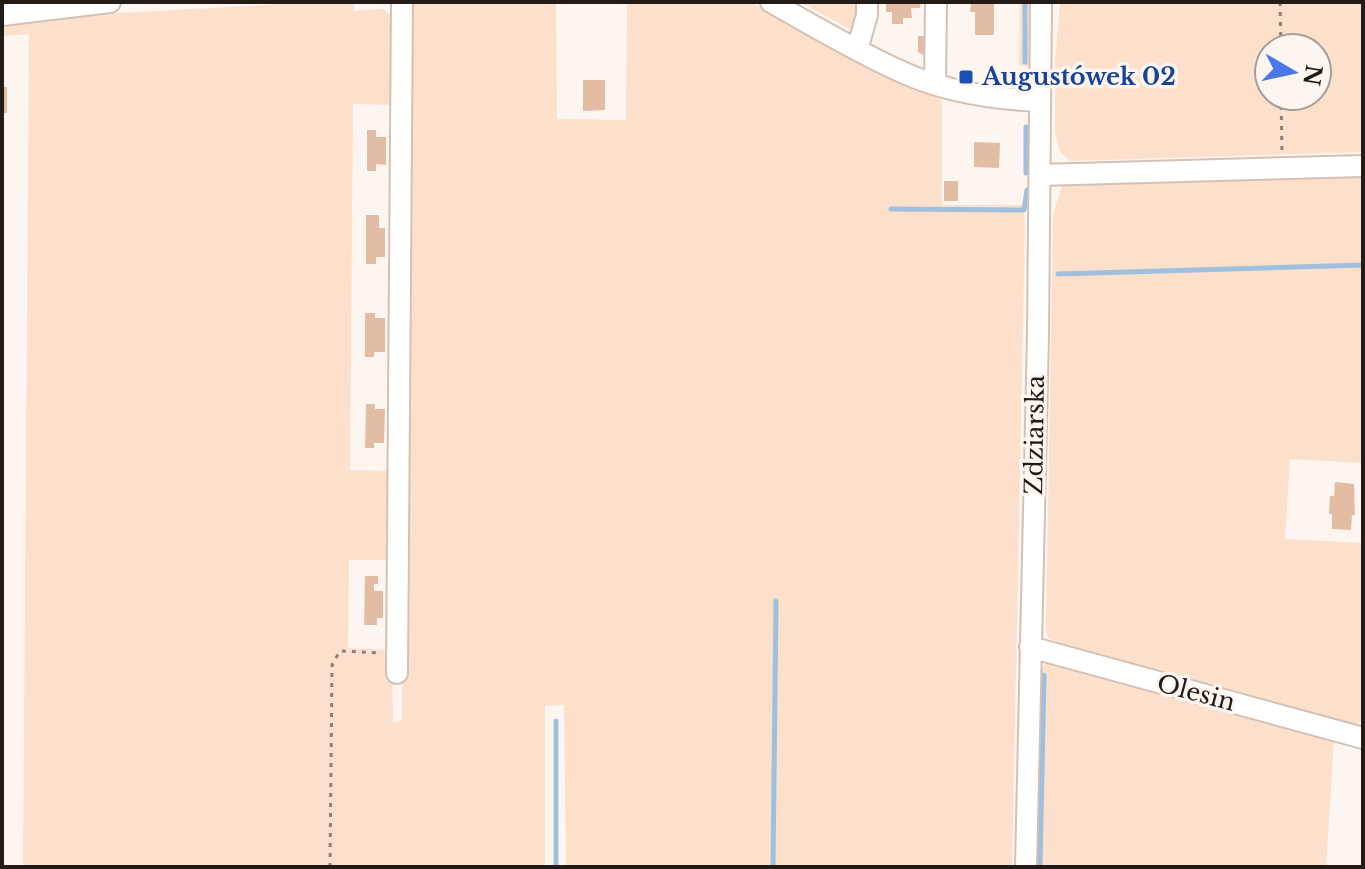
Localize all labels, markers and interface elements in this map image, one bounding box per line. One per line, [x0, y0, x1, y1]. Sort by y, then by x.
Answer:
north arrow [1253, 32, 1333, 112]
place label: Augustówek 02 [981, 62, 1176, 91]
text: N [1297, 63, 1327, 88]
marker: Augustówek 02 [957, 68, 975, 86]
street label: Zdziarska [1019, 374, 1050, 495]
street label: Olesin [1154, 668, 1238, 717]

